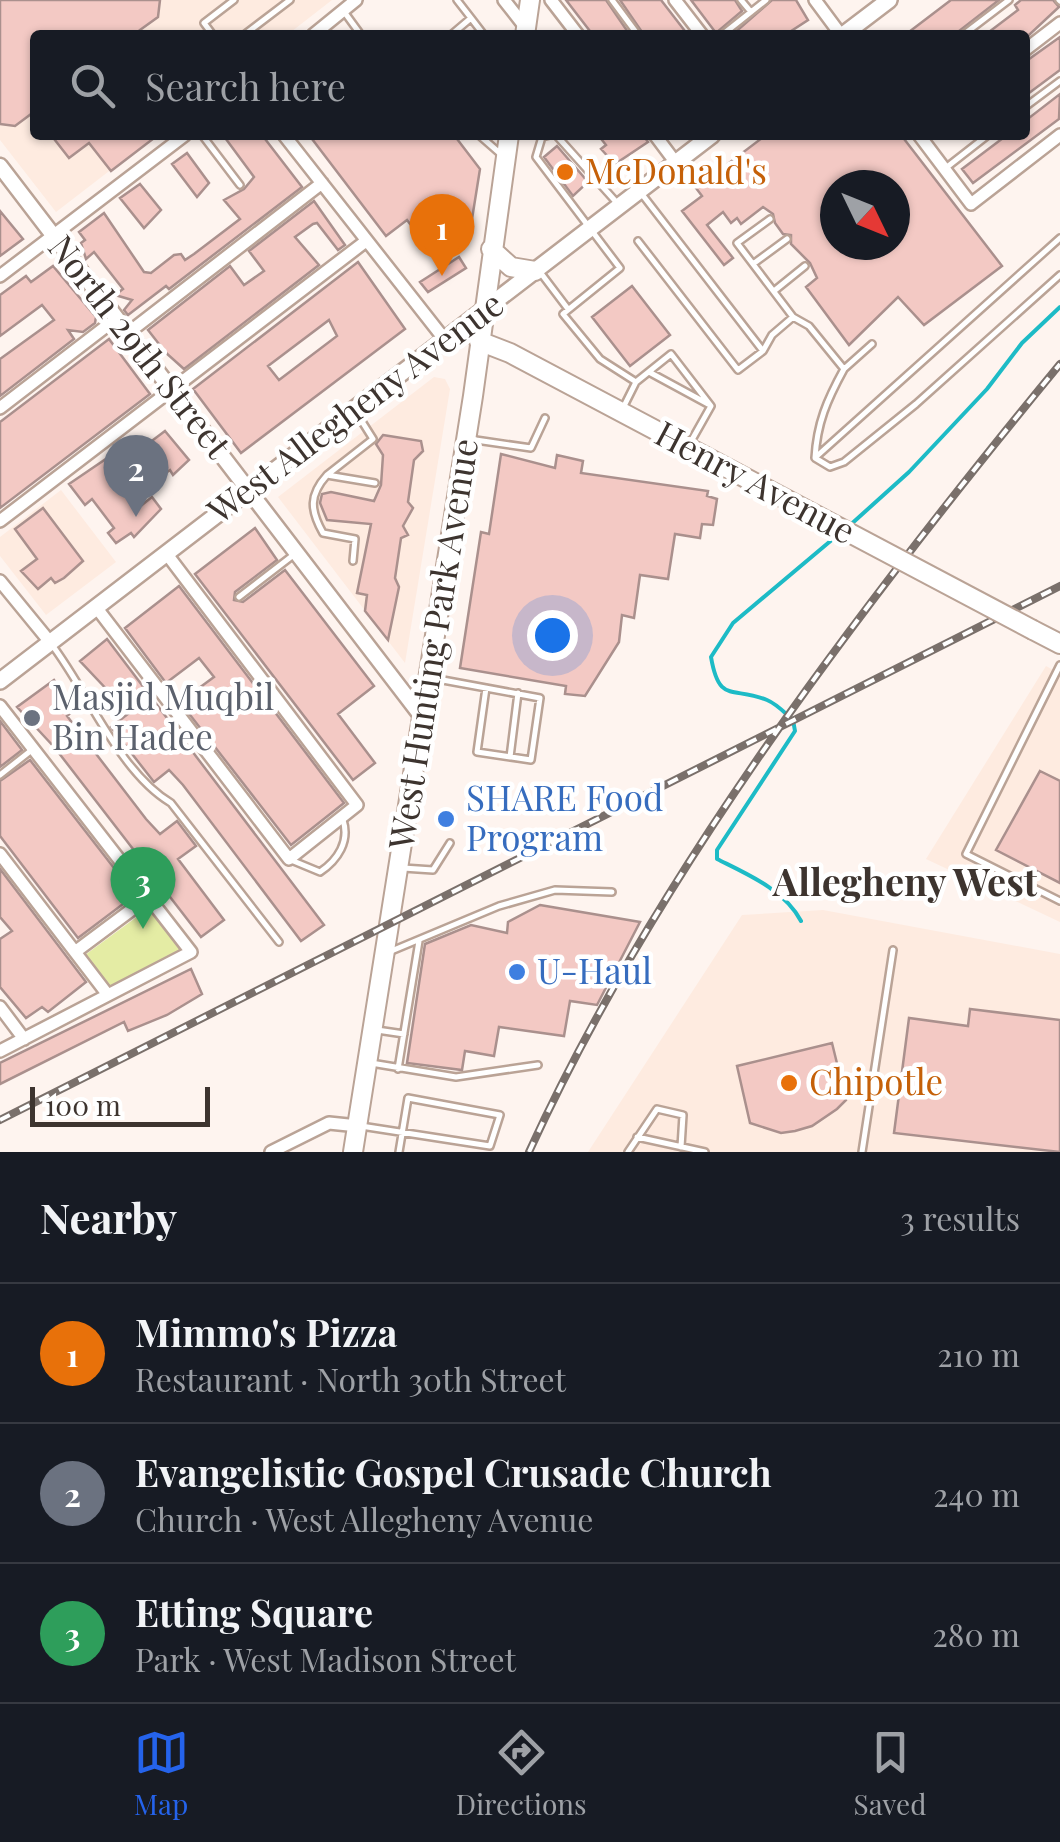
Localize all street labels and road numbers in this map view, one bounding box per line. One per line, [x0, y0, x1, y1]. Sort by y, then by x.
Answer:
street label: North 29th Street [39, 227, 239, 467]
street label: West Allegheny Avenue [196, 279, 512, 533]
street label: Henry Avenue [648, 408, 864, 553]
street label: West Hunting Park Avenue [376, 435, 487, 853]

